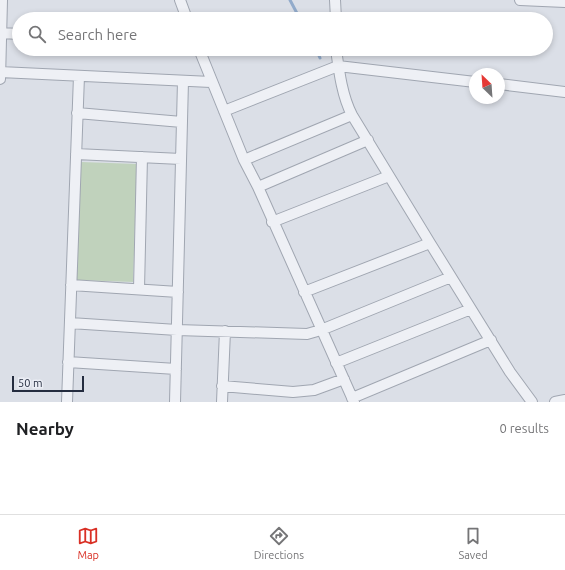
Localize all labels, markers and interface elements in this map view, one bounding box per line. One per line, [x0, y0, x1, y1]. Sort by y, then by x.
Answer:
search box [12, 12, 553, 56]
icon: search [26, 23, 48, 45]
text: Search here [58, 26, 137, 43]
north arrow [469, 68, 505, 104]
scale bar [12, 374, 84, 393]
text: 50 m [18, 377, 42, 389]
text: Nearby [16, 419, 74, 438]
text: 0 results [499, 421, 549, 435]
tab: Map [77, 525, 99, 561]
tab: Directions [254, 525, 304, 561]
tab: Saved [458, 525, 488, 561]

